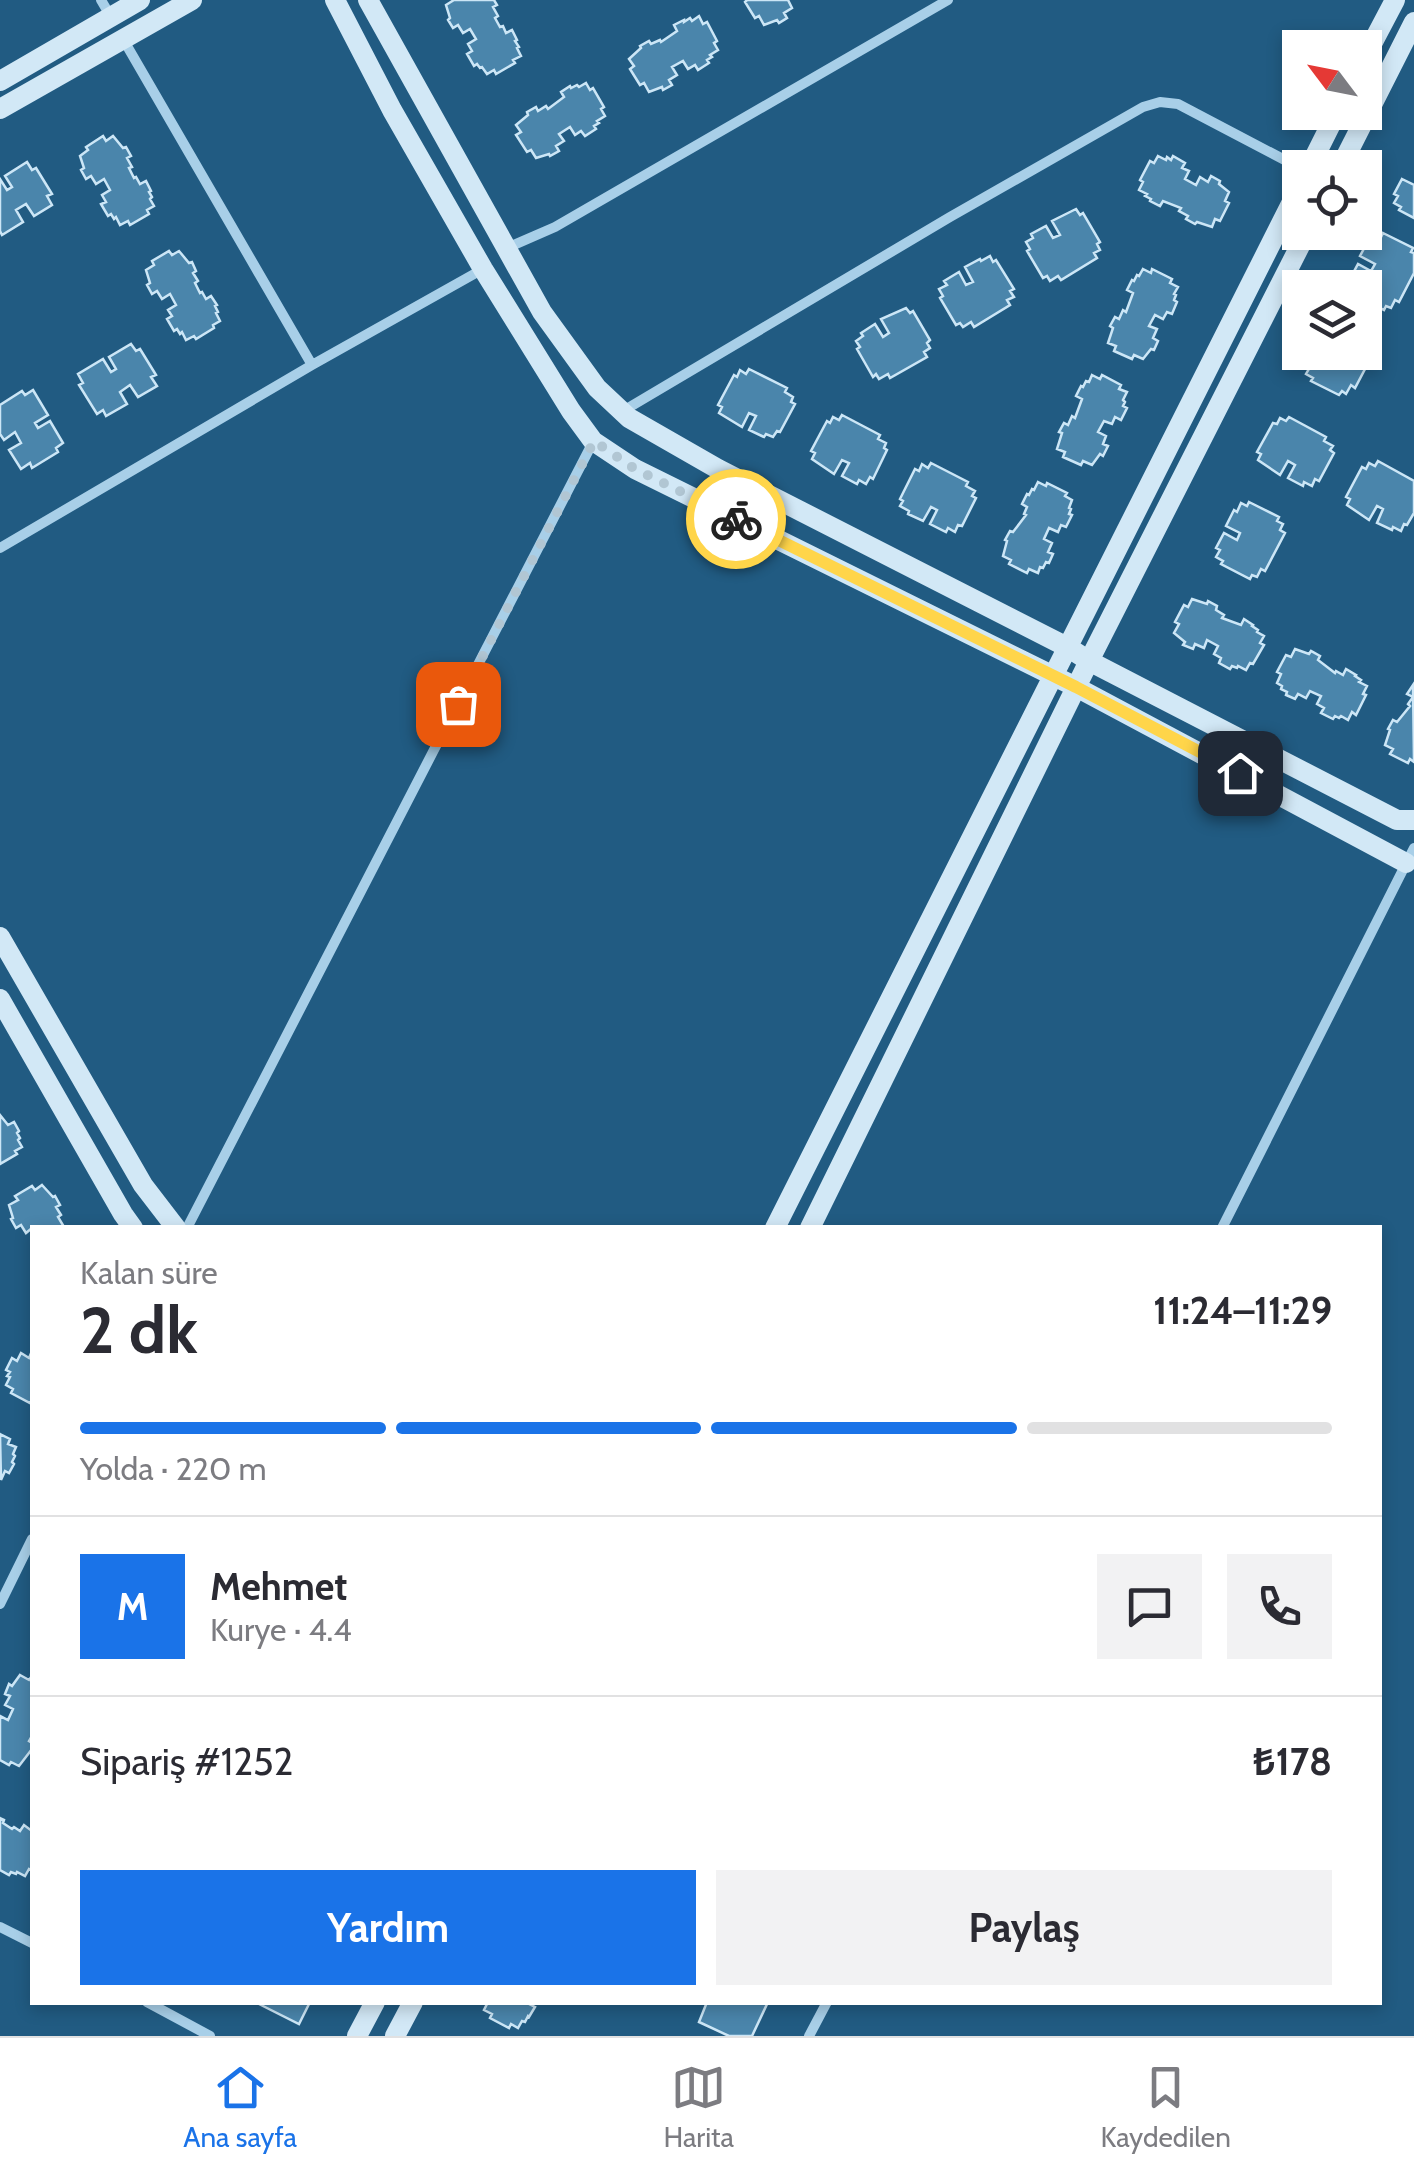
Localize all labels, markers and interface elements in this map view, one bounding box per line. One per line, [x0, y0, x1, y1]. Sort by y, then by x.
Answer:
north arrow [1282, 30, 1382, 130]
map controls [1282, 30, 1382, 370]
button: locate [1282, 150, 1382, 250]
button: layers [1282, 270, 1382, 370]
courier [686, 469, 786, 569]
icon: bike [709, 492, 764, 547]
pin [416, 662, 501, 747]
icon: bag [431, 677, 486, 732]
pin [1198, 731, 1283, 816]
icon: home [1213, 746, 1268, 801]
text: Kalan süre [80, 1253, 218, 1292]
text: 11:24–11:29 [1153, 1287, 1332, 1334]
text: 2 dk [80, 1290, 198, 1369]
text: Yolda · 220 m [80, 1449, 267, 1488]
button: chat [1097, 1554, 1202, 1659]
button: phone [1227, 1554, 1332, 1659]
text: Mehmet [210, 1563, 347, 1610]
text: M [117, 1583, 148, 1630]
text: Kurye · 4.4 [210, 1610, 352, 1649]
text: Sipariş #1252 [80, 1738, 294, 1785]
text: ₺178 [1253, 1738, 1332, 1785]
button: Yardım [80, 1870, 696, 1985]
button: Paylaş [716, 1870, 1332, 1985]
tab: Ana sayfa [183, 2060, 297, 2154]
tab: Harita [663, 2060, 734, 2154]
tab: Kaydedilen [1100, 2060, 1231, 2154]

